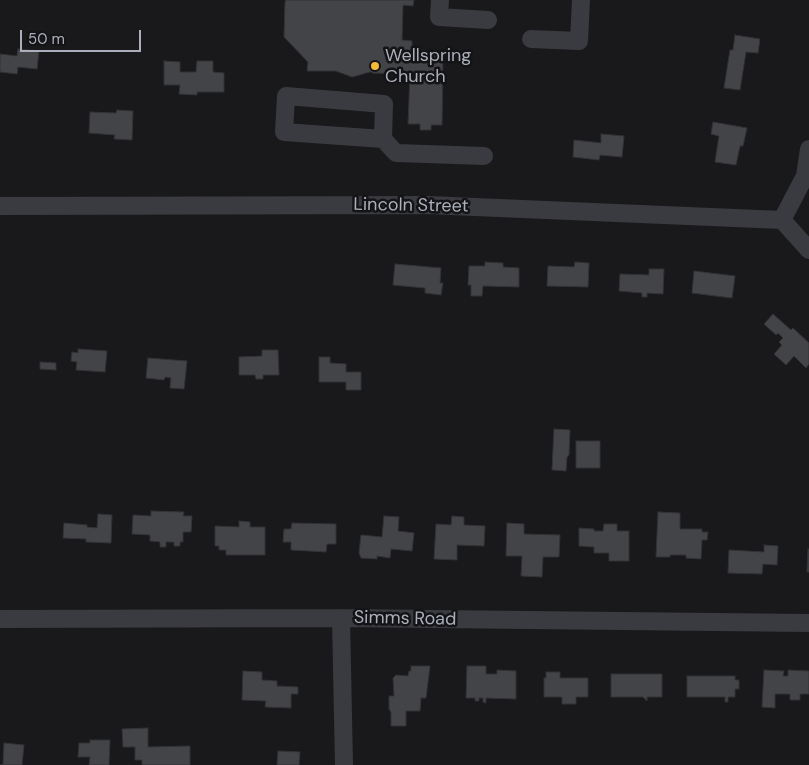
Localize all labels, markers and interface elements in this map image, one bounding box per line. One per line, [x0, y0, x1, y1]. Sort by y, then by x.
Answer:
scale bar [22, 20, 144, 52]
text: 50 m [28, 29, 65, 49]
place label: Wellspring Church [385, 45, 471, 88]
marker: Wellspring Church [369, 60, 381, 72]
street label: Lincoln Street [353, 194, 469, 218]
street label: Simms Road [354, 607, 456, 631]

